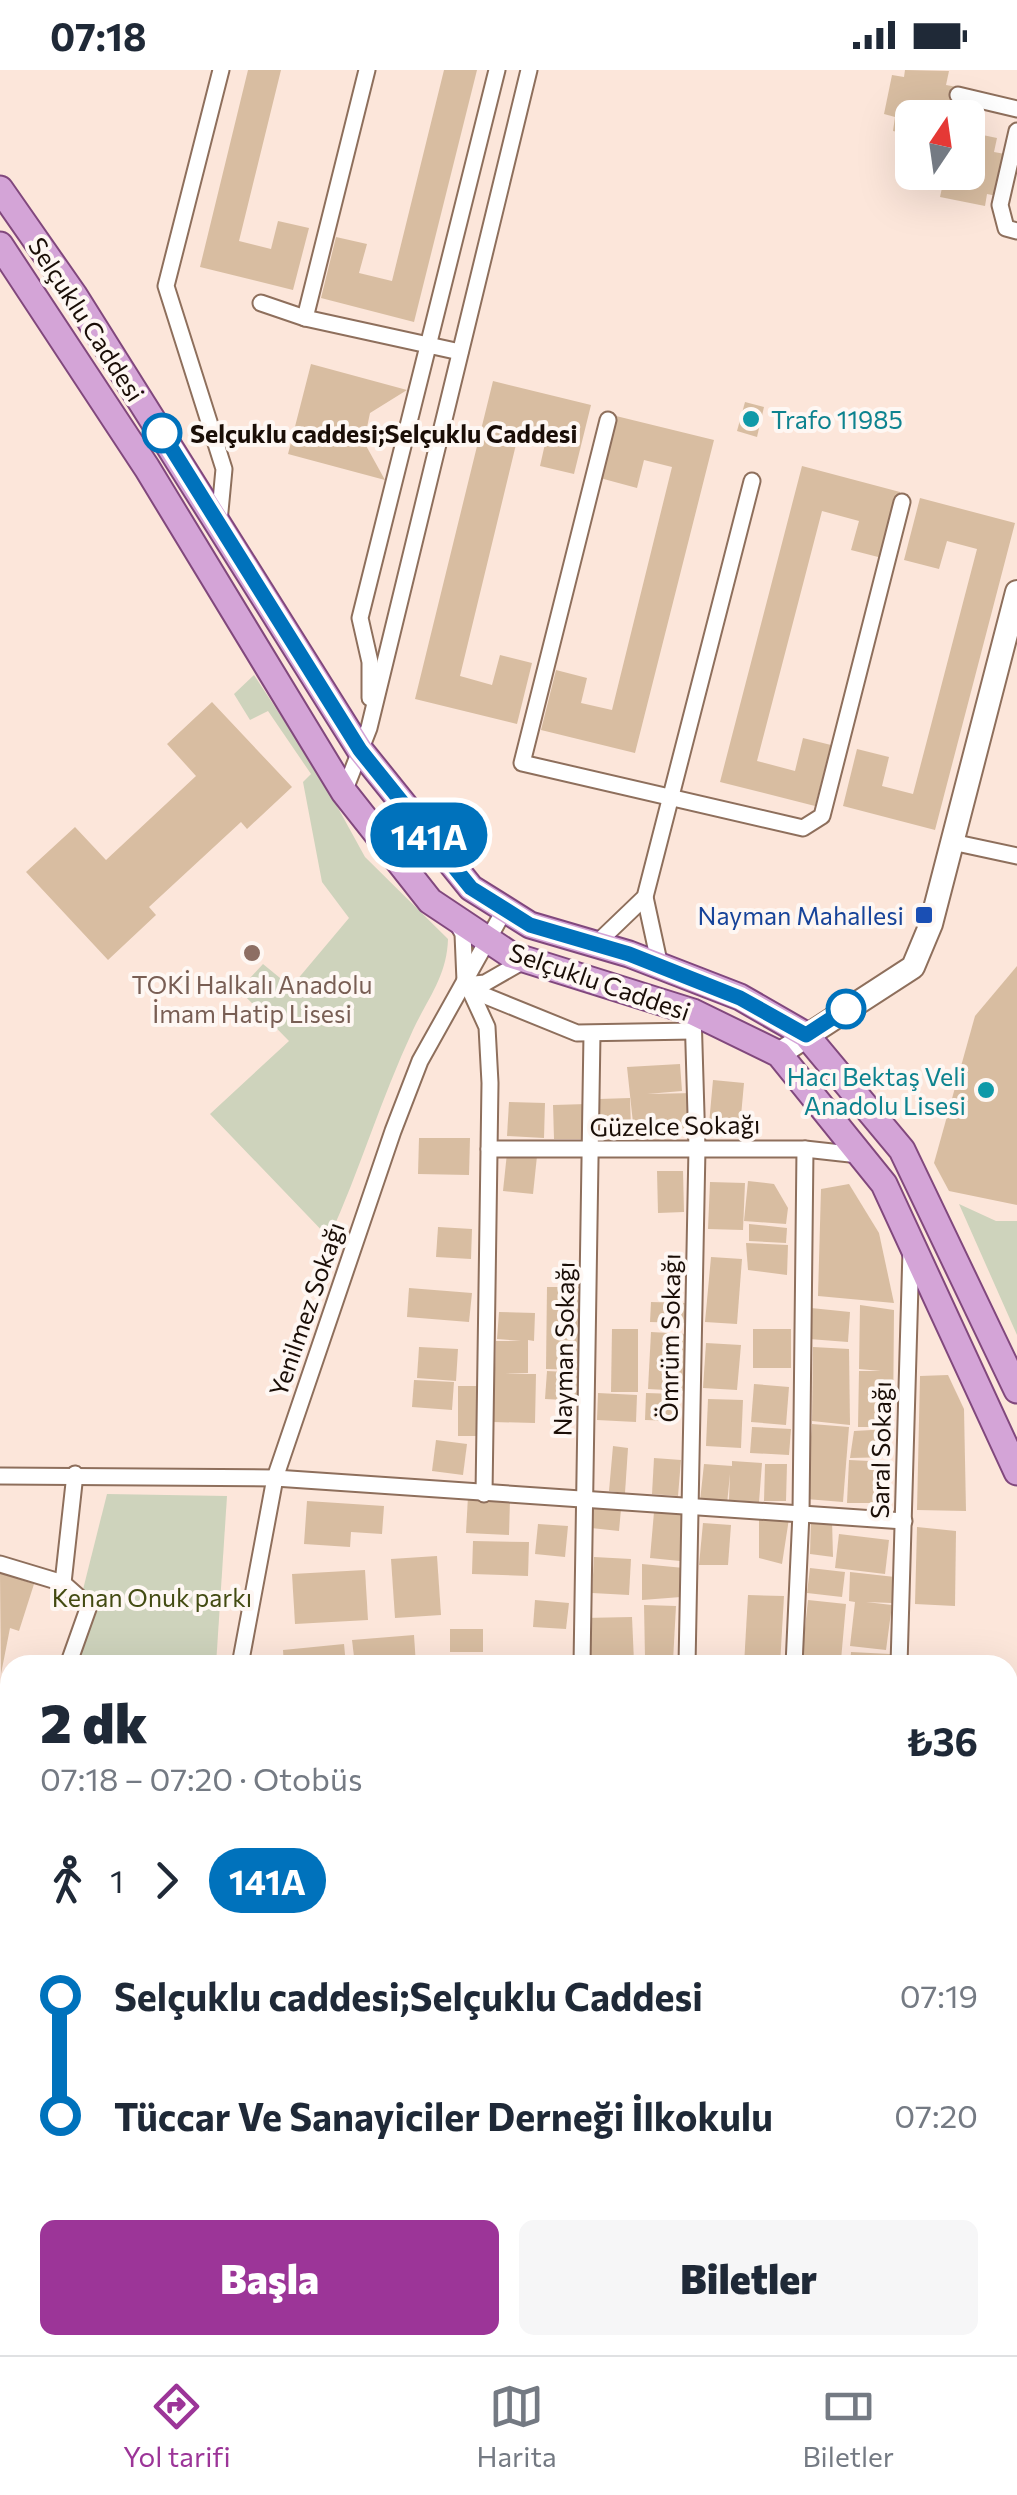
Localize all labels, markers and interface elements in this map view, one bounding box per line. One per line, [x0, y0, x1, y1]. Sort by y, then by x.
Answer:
text: 07:18 [50, 12, 147, 59]
north arrow [895, 100, 985, 190]
map controls [895, 100, 985, 190]
street label: Selçuklu Caddesi [23, 231, 151, 407]
place label: Trafo 11985 [771, 404, 903, 434]
marker: Trafo 11985 [740, 408, 762, 430]
marker: Selçuklu caddesi;Selçuklu Caddesi [143, 414, 181, 452]
place label: Selçuklu caddesi;Selçuklu Caddesi [190, 418, 577, 448]
line badge: 141A [359, 802, 499, 868]
text: 141A [390, 814, 468, 857]
place label: Nayman Mahallesi [698, 900, 904, 930]
marker: Nayman Mahallesi [913, 904, 935, 926]
street label: Selçuklu Caddesi [506, 936, 694, 1026]
marker: TOKİ Halkalı Anadolu İmam Hatip Lisesi [241, 942, 263, 964]
place label: TOKİ Halkalı Anadolu İmam Hatip Lisesi [132, 969, 372, 1028]
unlabelled marker [827, 990, 865, 1028]
place label: Hacı Bektaş Veli Anadolu Lisesi [787, 1061, 966, 1120]
marker: Hacı Bektaş Veli Anadolu Lisesi [975, 1079, 997, 1101]
street label: Güzelce Sokağı [589, 1109, 761, 1141]
street label: Yenilmez Sokağı [262, 1218, 350, 1400]
street label: Ömrüm Sokağı [653, 1253, 685, 1423]
street label: Nayman Sokağı [546, 1261, 580, 1437]
street label: Saral Sokağı [864, 1381, 896, 1519]
park label: Kenan Onuk parkı [52, 1582, 252, 1612]
text: 2 dk [40, 1687, 147, 1754]
text: ₺36 [906, 1717, 978, 1764]
text: 07:18 – 07:20 · Otobüs [40, 1758, 362, 1798]
icon: walk [40, 1853, 95, 1908]
icon: forward [139, 1853, 194, 1908]
text: 141A [229, 1859, 306, 1902]
text: 1 [110, 1860, 124, 1900]
text: Selçuklu caddesi;Selçuklu Caddesi [114, 1972, 703, 2019]
text: 07:19 [900, 1975, 978, 2015]
text: Tüccar Ve Sanayiciler Derneği İlkokulu [114, 2092, 773, 2139]
text: 07:20 [894, 2095, 978, 2135]
button: Başla [40, 2220, 499, 2335]
button: Biletler [519, 2220, 978, 2335]
tab: Yol tarifi [123, 2379, 231, 2473]
tab: Harita [476, 2379, 557, 2473]
tab: Biletler [803, 2379, 894, 2473]

